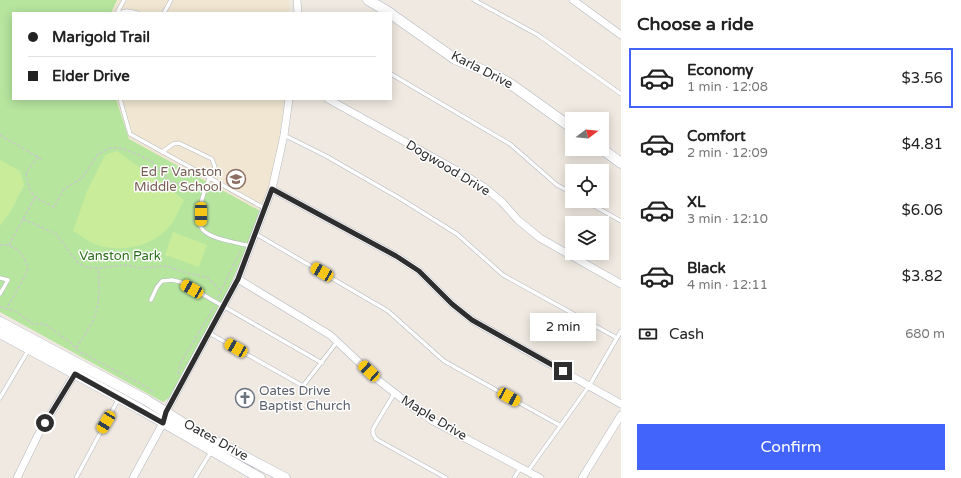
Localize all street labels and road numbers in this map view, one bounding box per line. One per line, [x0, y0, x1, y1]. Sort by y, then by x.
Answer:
street label: Karla Drive [449, 48, 515, 92]
street label: Dogwood Drive [403, 137, 493, 199]
street label: Maple Drive [398, 392, 470, 444]
street label: Oates Drive [181, 416, 251, 464]

